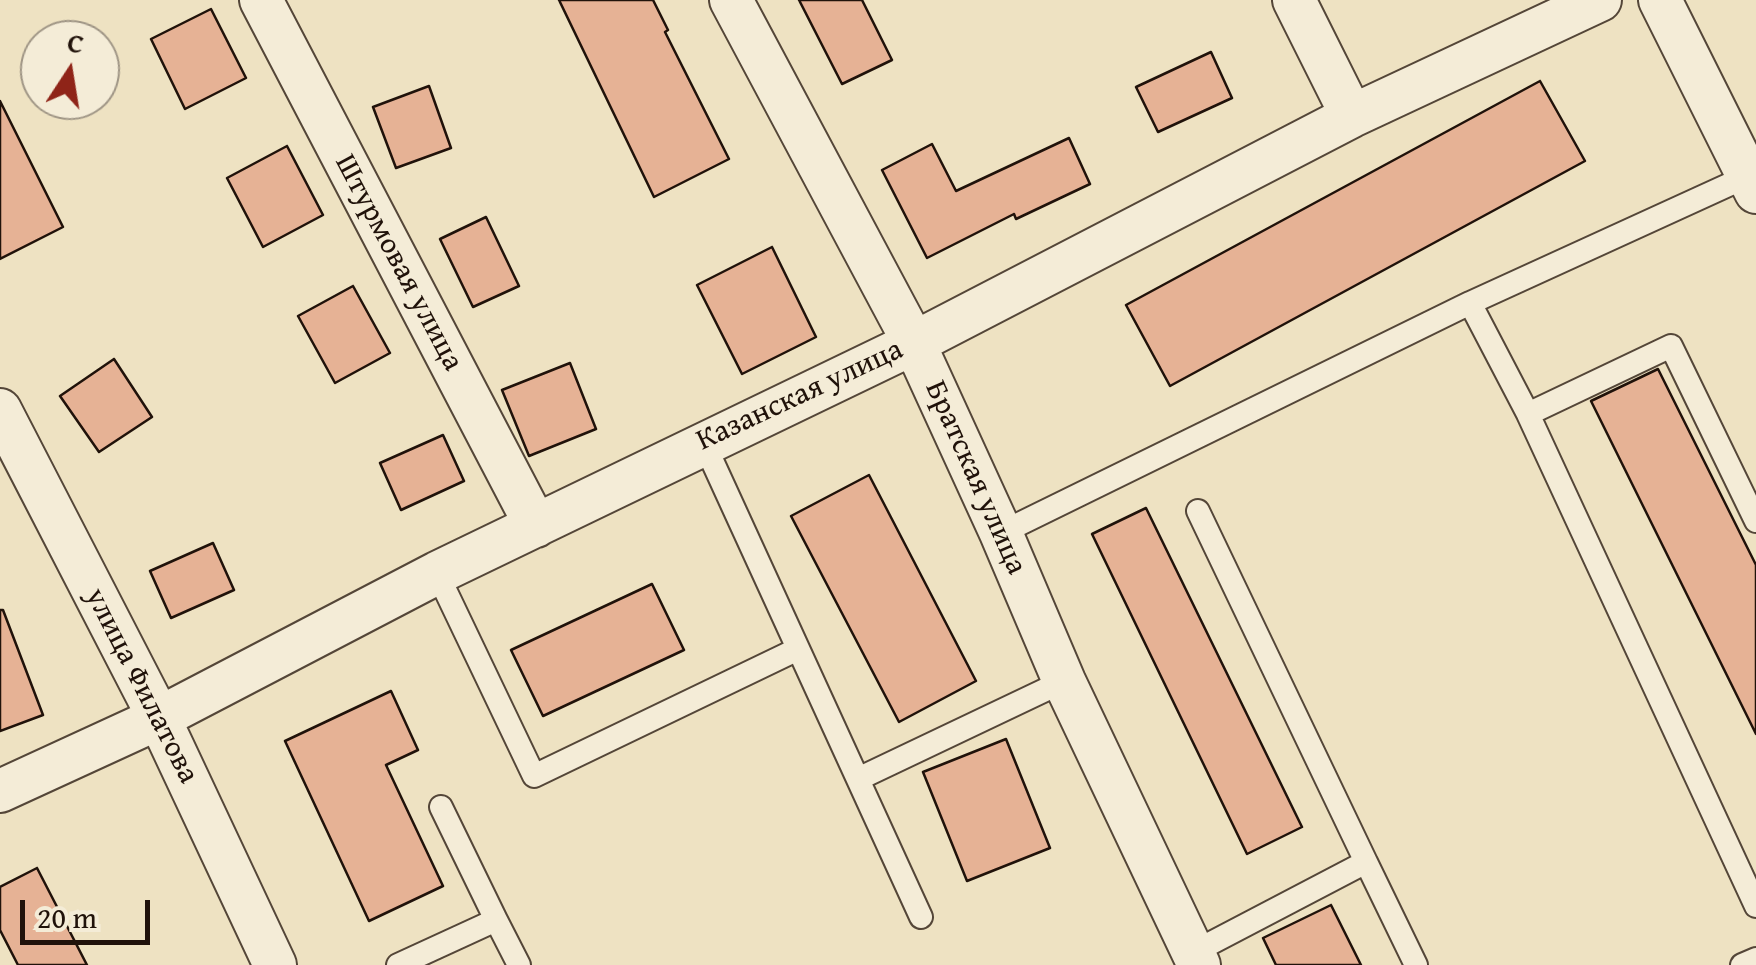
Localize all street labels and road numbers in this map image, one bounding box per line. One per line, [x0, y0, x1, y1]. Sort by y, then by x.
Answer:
street label: Штурмовая улица [326, 149, 470, 377]
street label: Казанская улица [691, 332, 909, 460]
street label: Братская улица [916, 376, 1034, 580]
street label: улица Филатова [76, 582, 206, 790]

